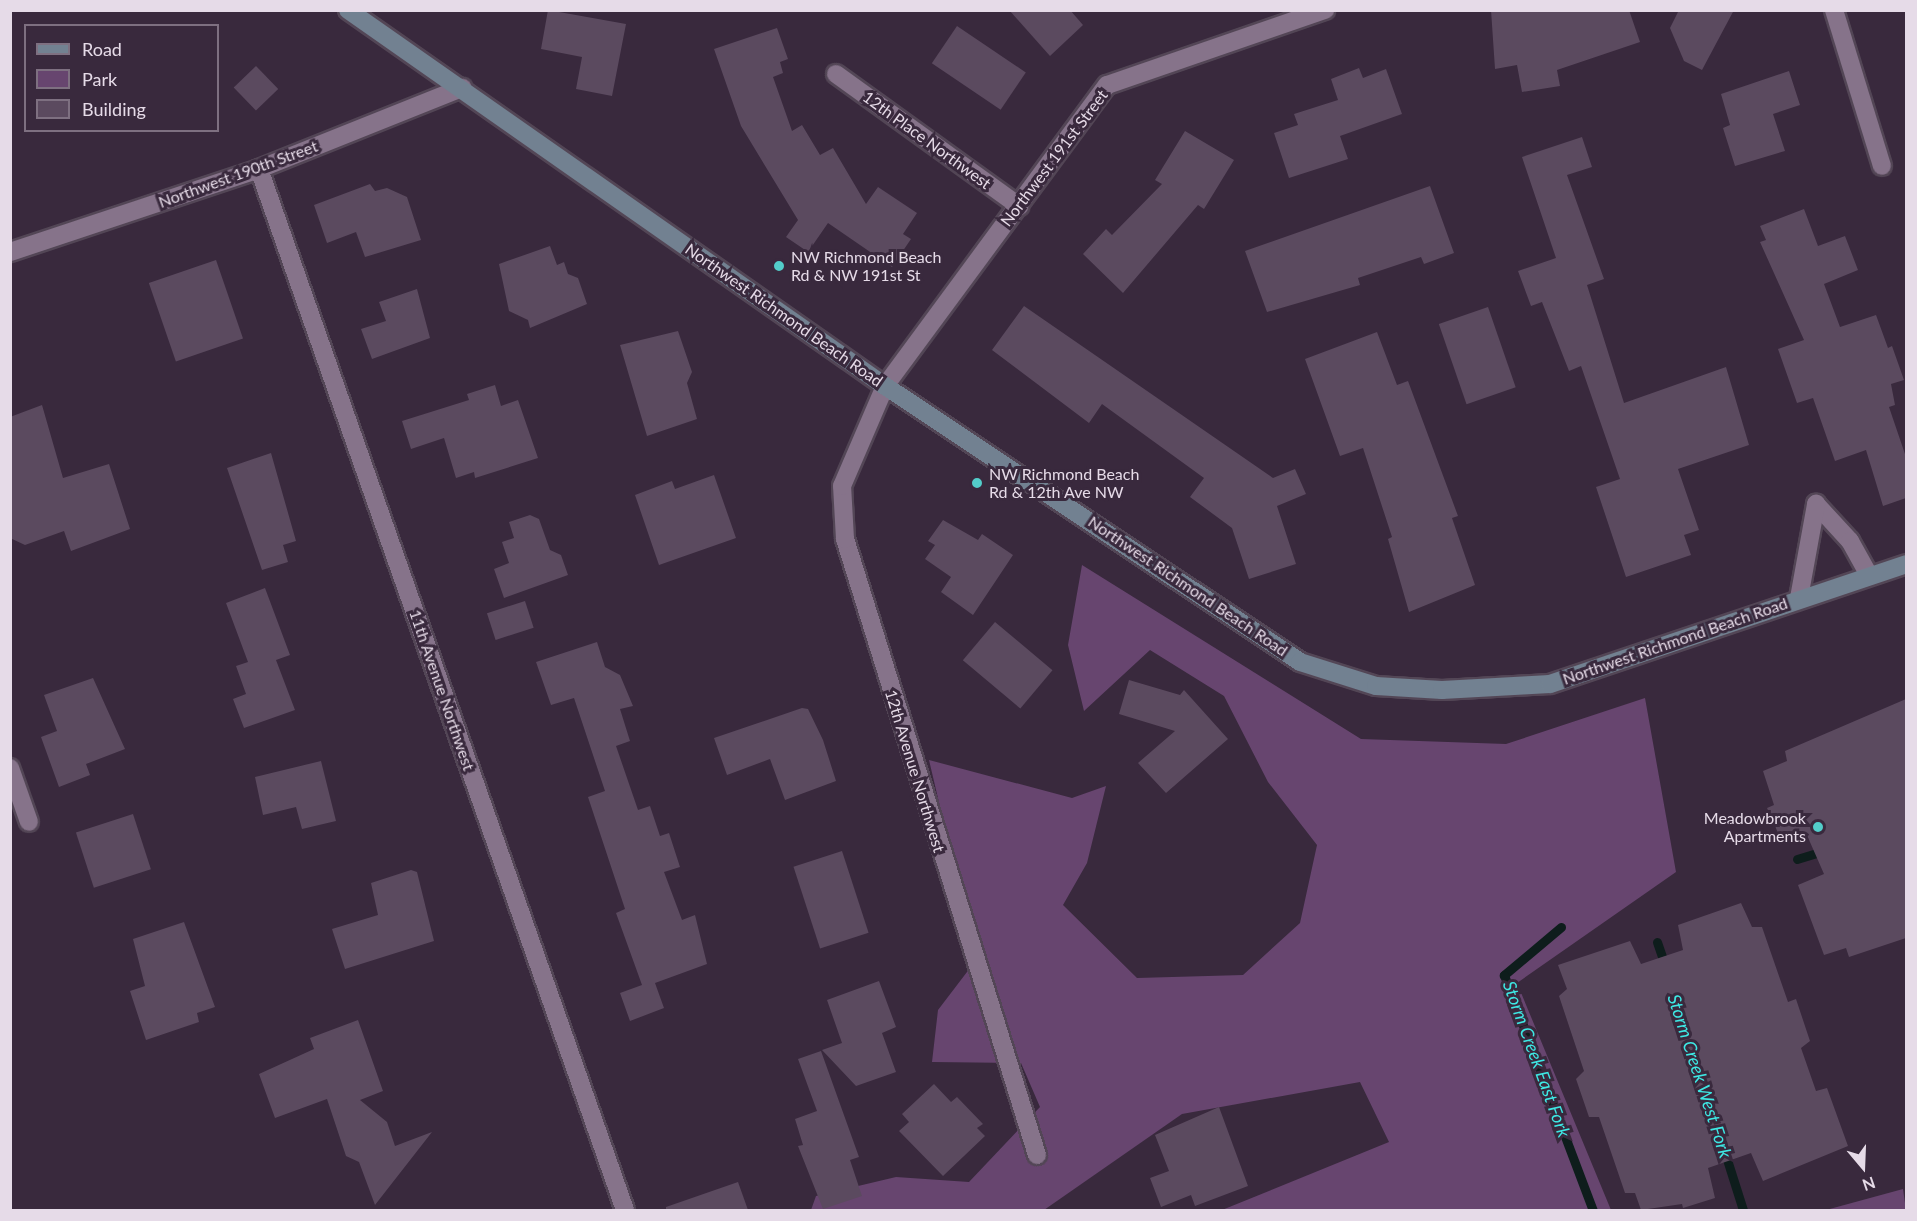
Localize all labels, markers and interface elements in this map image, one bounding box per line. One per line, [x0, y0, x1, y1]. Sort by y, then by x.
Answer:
legend [24, 24, 219, 132]
text: Road [82, 38, 122, 60]
text: Park [82, 68, 117, 90]
street label: Northwest 191st Street [996, 86, 1112, 230]
street label: 12th Place Northwest [859, 87, 995, 193]
text: Building [82, 98, 146, 120]
street label: Northwest 190th Street [156, 136, 320, 212]
street label: Northwest Richmond Beach Road [682, 239, 886, 391]
place label: NW Richmond Beach Rd & NW 191st St [791, 247, 942, 285]
marker: NW Richmond Beach Rd & NW 191st St [772, 259, 786, 273]
place label: NW Richmond Beach Rd & 12th Ave NW [989, 464, 1140, 502]
marker: NW Richmond Beach Rd & 12th Ave NW [970, 476, 984, 490]
street label: Northwest Richmond Beach Road [1085, 512, 1291, 660]
street label: Northwest Richmond Beach Road [1560, 593, 1790, 689]
street label: 11th Avenue Northwest [405, 607, 479, 773]
street label: 12th Avenue Northwest [881, 687, 949, 855]
place label: Meadowbrook Apartments [1704, 808, 1806, 846]
marker: Meadowbrook Apartments [1811, 820, 1825, 834]
water label: Storm Creek East Fork [1499, 978, 1575, 1140]
water label: Storm Creek West Fork [1663, 991, 1737, 1161]
north arrow [1833, 1137, 1893, 1197]
text: N [1860, 1174, 1878, 1195]

